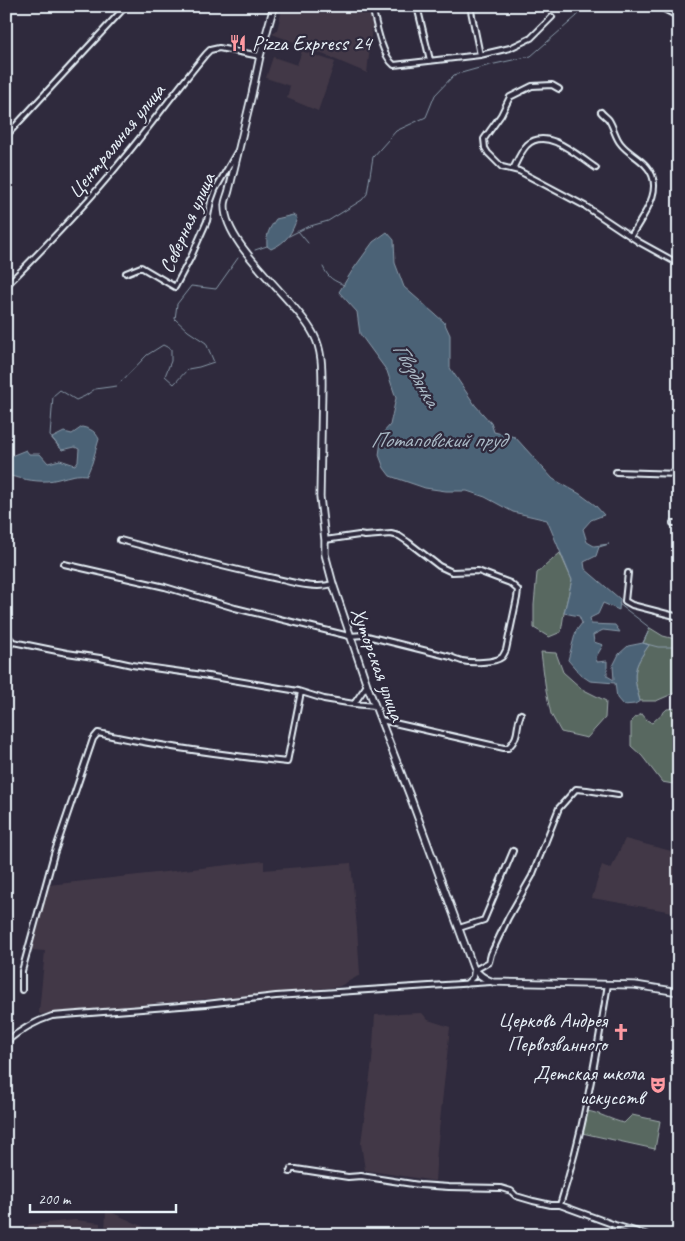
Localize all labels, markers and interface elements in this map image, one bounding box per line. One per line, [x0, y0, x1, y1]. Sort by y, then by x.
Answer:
place label: Pizza Express 24 [252, 30, 374, 56]
restaurant icon: Pizza Express 24 [228, 33, 248, 53]
street label: Центральная улица [62, 77, 172, 204]
street label: Северная улица [153, 167, 221, 277]
water label: Гвоздянка [386, 337, 448, 414]
water label: Потаповский пруд [371, 426, 510, 454]
street label: Хуторская улица [345, 604, 411, 726]
place label: Церковь Андрея Первозванного [498, 1007, 610, 1057]
church icon: Церковь Андрея Первозванного [611, 1022, 631, 1042]
place label: Детская школа искусств [533, 1060, 649, 1110]
theatre icon: Детская школа искусств [648, 1075, 668, 1095]
scale bar [30, 1181, 176, 1213]
text: 200 m [38, 1190, 72, 1209]

